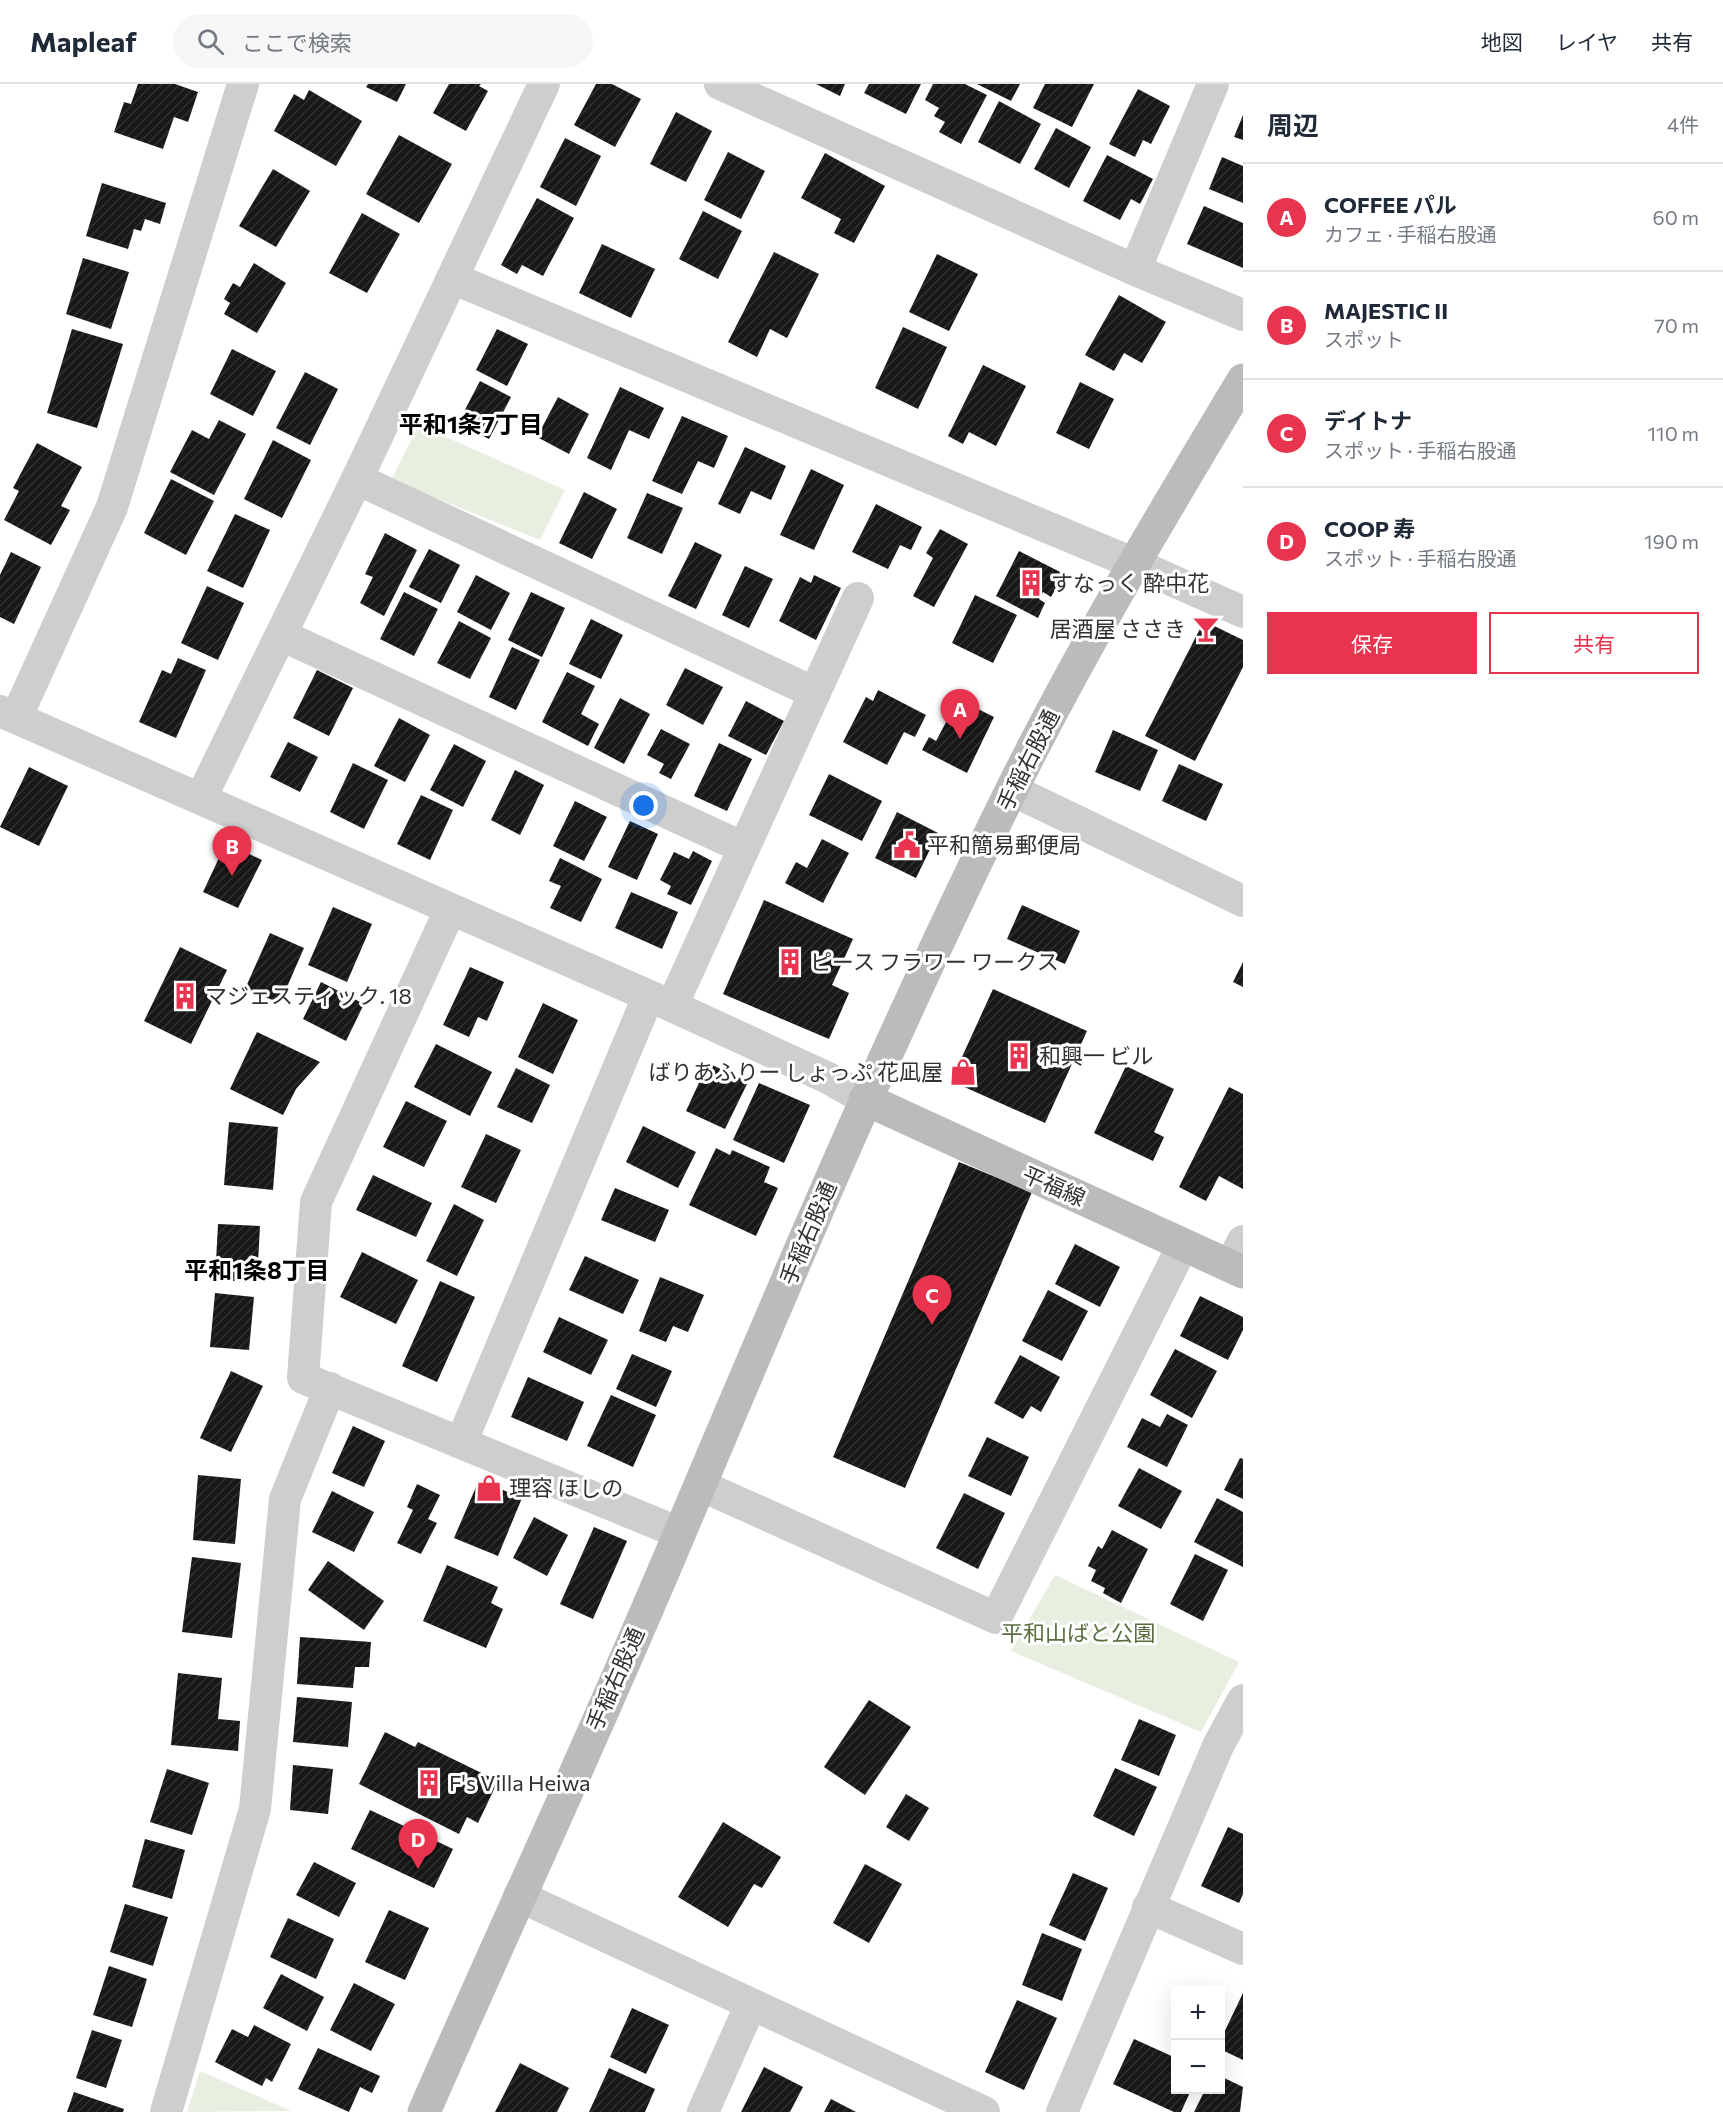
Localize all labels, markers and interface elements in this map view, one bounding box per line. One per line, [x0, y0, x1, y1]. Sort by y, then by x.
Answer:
search box [173, 14, 593, 68]
text: Mapleaf [30, 24, 137, 58]
icon: search [194, 25, 227, 58]
text: ここで検索 [242, 29, 352, 56]
text: 地図 [1481, 29, 1523, 54]
text: レイヤ [1556, 29, 1618, 54]
text: 共有 [1651, 29, 1693, 54]
text: 周辺 [1267, 109, 1319, 140]
text: 4件 [1667, 112, 1699, 136]
text: COFFEE パル [1324, 191, 1457, 218]
text: A [1279, 205, 1294, 229]
text: 60 m [1653, 205, 1699, 229]
text: カフェ · 手稲右股通 [1324, 222, 1496, 246]
text: MAJESTIC II [1324, 297, 1448, 324]
text: B [1280, 313, 1293, 337]
text: 70 m [1654, 313, 1699, 337]
text: スポット [1324, 327, 1404, 351]
text: デイトナ [1324, 407, 1412, 434]
district label: 平和1条7丁目 [399, 409, 543, 438]
text: C [1280, 421, 1293, 445]
text: 110 m [1648, 421, 1699, 445]
text: スポット · 手稲右股通 [1324, 438, 1516, 462]
text: COOP 寿 [1324, 515, 1415, 542]
text: D [1279, 529, 1294, 553]
text: 190 m [1644, 529, 1699, 553]
text: スポット · 手稲右股通 [1324, 546, 1516, 570]
building icon: すなっく 酔中花 [1016, 568, 1046, 598]
place label: すなっく 酔中花 [1051, 569, 1209, 596]
button: 保存 [1267, 612, 1477, 674]
button: 共有 [1489, 612, 1699, 674]
bar icon: 居酒屋 ささき [1191, 614, 1221, 644]
place label: 居酒屋 ささき [1050, 615, 1186, 642]
pin: A [940, 690, 980, 739]
street label: 手稲右股通 [991, 705, 1065, 815]
your location [629, 791, 658, 820]
pin: B [212, 826, 252, 876]
public building icon: 平和簡易郵便局 [892, 830, 922, 860]
place label: 平和簡易郵便局 [927, 831, 1081, 858]
building icon: ピース フラワー ワークス [775, 947, 805, 977]
place label: ピース フラワー ワークス [810, 948, 1059, 975]
building icon: マジェスティック. 18 [170, 981, 200, 1011]
place label: マジェスティック. 18 [205, 982, 412, 1009]
building icon: 和興一 ビル [1004, 1041, 1034, 1071]
place label: 和興一 ビル [1039, 1042, 1153, 1069]
shop icon: ばりあふりー しょっぷ 花凪屋 [948, 1057, 978, 1087]
place label: ばりあふりー しょっぷ 花凪屋 [649, 1058, 943, 1085]
street label: 平福線 [1019, 1160, 1090, 1211]
street label: 手稲右股通 [774, 1177, 841, 1289]
district label: 平和1条8丁目 [184, 1255, 330, 1284]
pin: C [912, 1276, 952, 1325]
shop icon: 理容 ほしの [474, 1473, 504, 1503]
place label: 理容 ほしの [509, 1474, 623, 1501]
park label: 平和山ばと公園 [1001, 1619, 1155, 1646]
street label: 手稲右股通 [580, 1623, 649, 1735]
building icon: F's Villa Heiwa [414, 1768, 444, 1798]
place label: F's Villa Heiwa [449, 1769, 591, 1796]
pin: D [398, 1820, 438, 1869]
map controls [1171, 1986, 1225, 2094]
button: + [1171, 1986, 1225, 2040]
button: − [1171, 2040, 1225, 2094]

